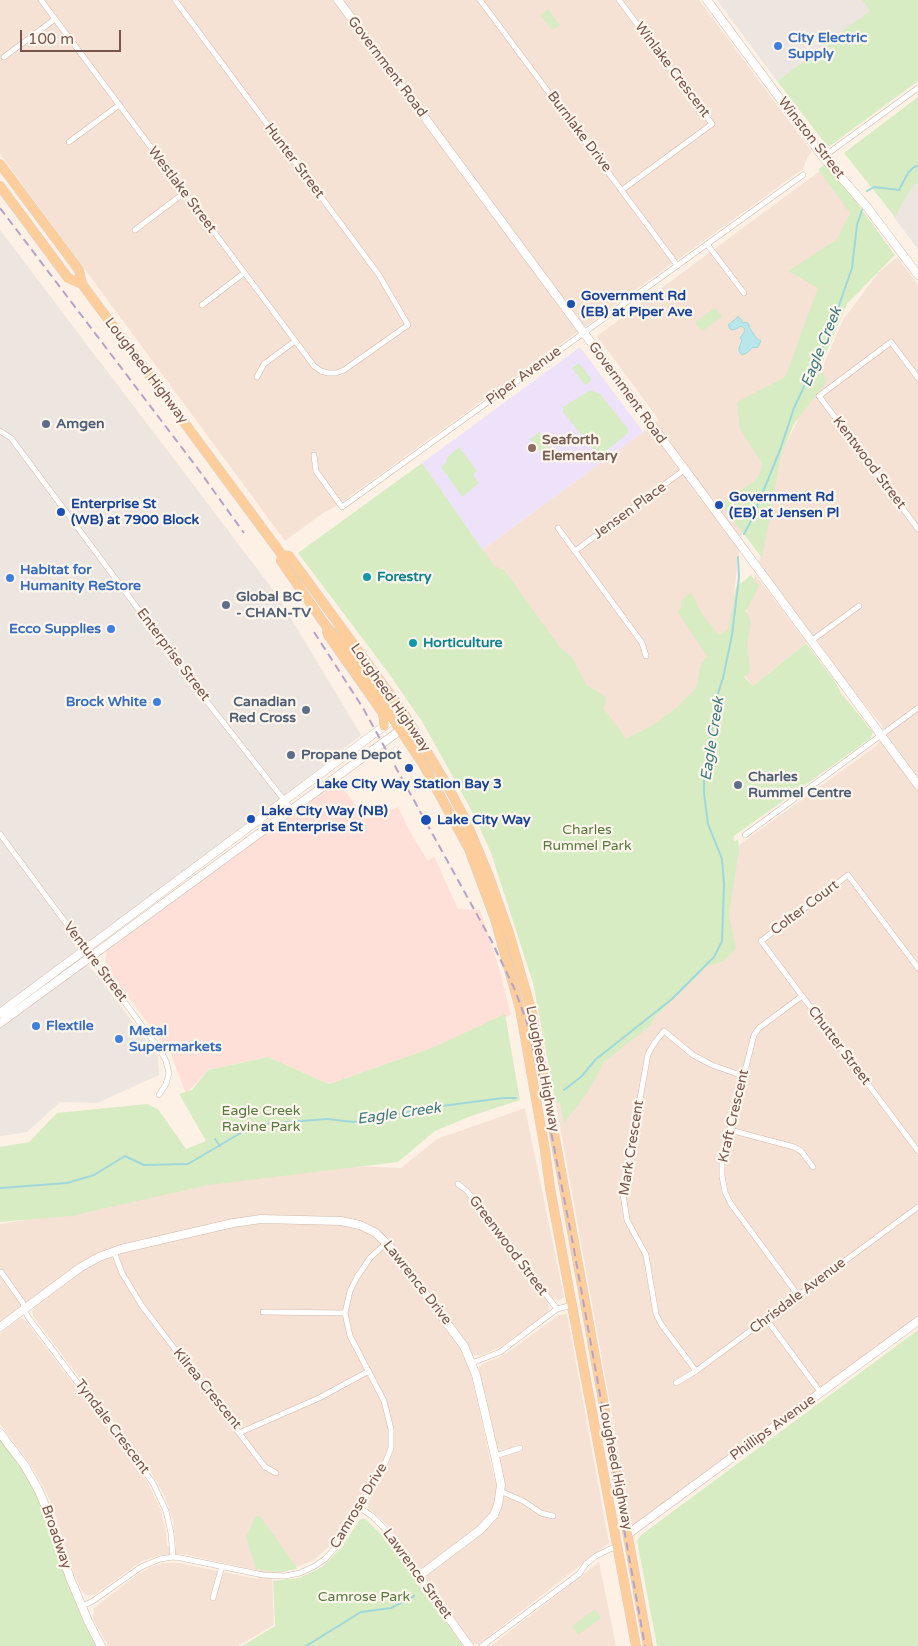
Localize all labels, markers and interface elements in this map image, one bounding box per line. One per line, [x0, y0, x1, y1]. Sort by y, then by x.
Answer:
street label: Government Road [344, 13, 430, 121]
street label: Winlake Crescent [631, 19, 713, 121]
scale bar [22, 20, 124, 52]
text: 100 m [28, 30, 74, 48]
place label: City Electric Supply [788, 30, 867, 62]
marker: City Electric Supply [772, 40, 784, 52]
street label: Burnlake Drive [543, 88, 615, 176]
street label: Winston Street [774, 94, 848, 182]
street label: Hunter Street [260, 120, 328, 202]
street label: Westlake Street [144, 143, 220, 237]
place label: Government Rd (EB) at Piper Ave [581, 288, 692, 321]
marker: Government Rd (EB) at Piper Ave [565, 298, 577, 310]
water label: Eagle Creek [798, 304, 846, 390]
street label: Lougheed Highway [101, 315, 191, 427]
street label: Government Road [585, 339, 669, 447]
street label: Piper Avenue [483, 343, 565, 409]
street label: Kentwood Street [829, 413, 909, 513]
place label: Amgen [56, 416, 104, 432]
marker: Amgen [40, 418, 52, 430]
place label: Seaforth Elementary [542, 432, 618, 464]
marker: Seaforth Elementary [526, 442, 538, 454]
street label: Jensen Place [590, 479, 670, 543]
place label: Government Rd (EB) at Jensen Pl [729, 489, 839, 522]
place label: Enterprise St (WB) at 7900 Block [71, 496, 199, 528]
marker: Government Rd (EB) at Jensen Pl [713, 499, 725, 511]
marker: Enterprise St (WB) at 7900 Block [55, 506, 67, 518]
place label: Habitat for Humanity ReStore [20, 562, 141, 594]
place label: Forestry [377, 569, 431, 585]
marker: Forestry [361, 571, 373, 583]
marker: Habitat for Humanity ReStore [4, 572, 16, 584]
place label: Global BC - CHAN-TV [236, 589, 311, 622]
marker: Global BC - CHAN-TV [220, 599, 232, 611]
street label: Enterprise Street [133, 605, 213, 705]
place label: Ecco Supplies [9, 621, 101, 637]
marker: Ecco Supplies [105, 623, 117, 635]
place label: Horticulture [423, 635, 503, 651]
marker: Horticulture [407, 637, 419, 649]
street label: Lougheed Highway [346, 641, 434, 755]
place label: Brock White [66, 694, 147, 710]
place label: Canadian Red Cross [229, 694, 296, 726]
marker: Brock White [151, 696, 163, 708]
water label: Eagle Creek [698, 696, 728, 782]
marker: Canadian Red Cross [300, 704, 312, 716]
place label: Propane Depot [301, 747, 402, 763]
marker: Propane Depot [285, 749, 297, 761]
marker: Lake City Way Station Bay 3 [403, 762, 415, 774]
place label: Charles Rummel Centre [748, 769, 851, 802]
place label: Lake City Way Station Bay 3 [316, 776, 502, 792]
marker: Charles Rummel Centre [732, 779, 744, 791]
place label: Lake City Way (NB) at Enterprise St [261, 803, 388, 836]
place label: Lake City Way [437, 812, 531, 828]
marker: Lake City Way (NB) at Enterprise St [245, 813, 257, 825]
marker: Lake City Way [419, 813, 433, 827]
park label: Charles Rummel Park [542, 822, 632, 854]
street label: Colter Court [768, 877, 842, 939]
street label: Venture Street [59, 919, 131, 1005]
street label: Chutter Street [804, 1003, 874, 1089]
street label: Lougheed Highway [522, 1004, 562, 1134]
place label: Flextile [46, 1018, 94, 1034]
marker: Flextile [30, 1020, 42, 1032]
place label: Metal Supermarkets [129, 1023, 222, 1056]
marker: Metal Supermarkets [113, 1033, 125, 1045]
street label: Kraft Crescent [715, 1068, 753, 1164]
water label: Eagle Creek [356, 1099, 442, 1129]
street label: Mark Crescent [616, 1099, 648, 1197]
park label: Eagle Creek Ravine Park [222, 1103, 300, 1136]
street label: Greenwood Street [465, 1193, 551, 1299]
street label: Lawrence Drive [379, 1238, 455, 1328]
street label: Chrisdale Avenue [747, 1254, 849, 1338]
street label: Kilrea Crescent [169, 1345, 245, 1433]
street label: Tyndale Crescent [71, 1377, 153, 1477]
street label: Phillips Avenue [727, 1391, 819, 1465]
street label: Lougheed Highway [595, 1402, 635, 1532]
street label: Camrose Drive [327, 1460, 391, 1552]
street label: Broadway [37, 1503, 75, 1571]
street label: Lawrence Street [379, 1526, 455, 1622]
park label: Camrose Park [318, 1589, 410, 1605]

